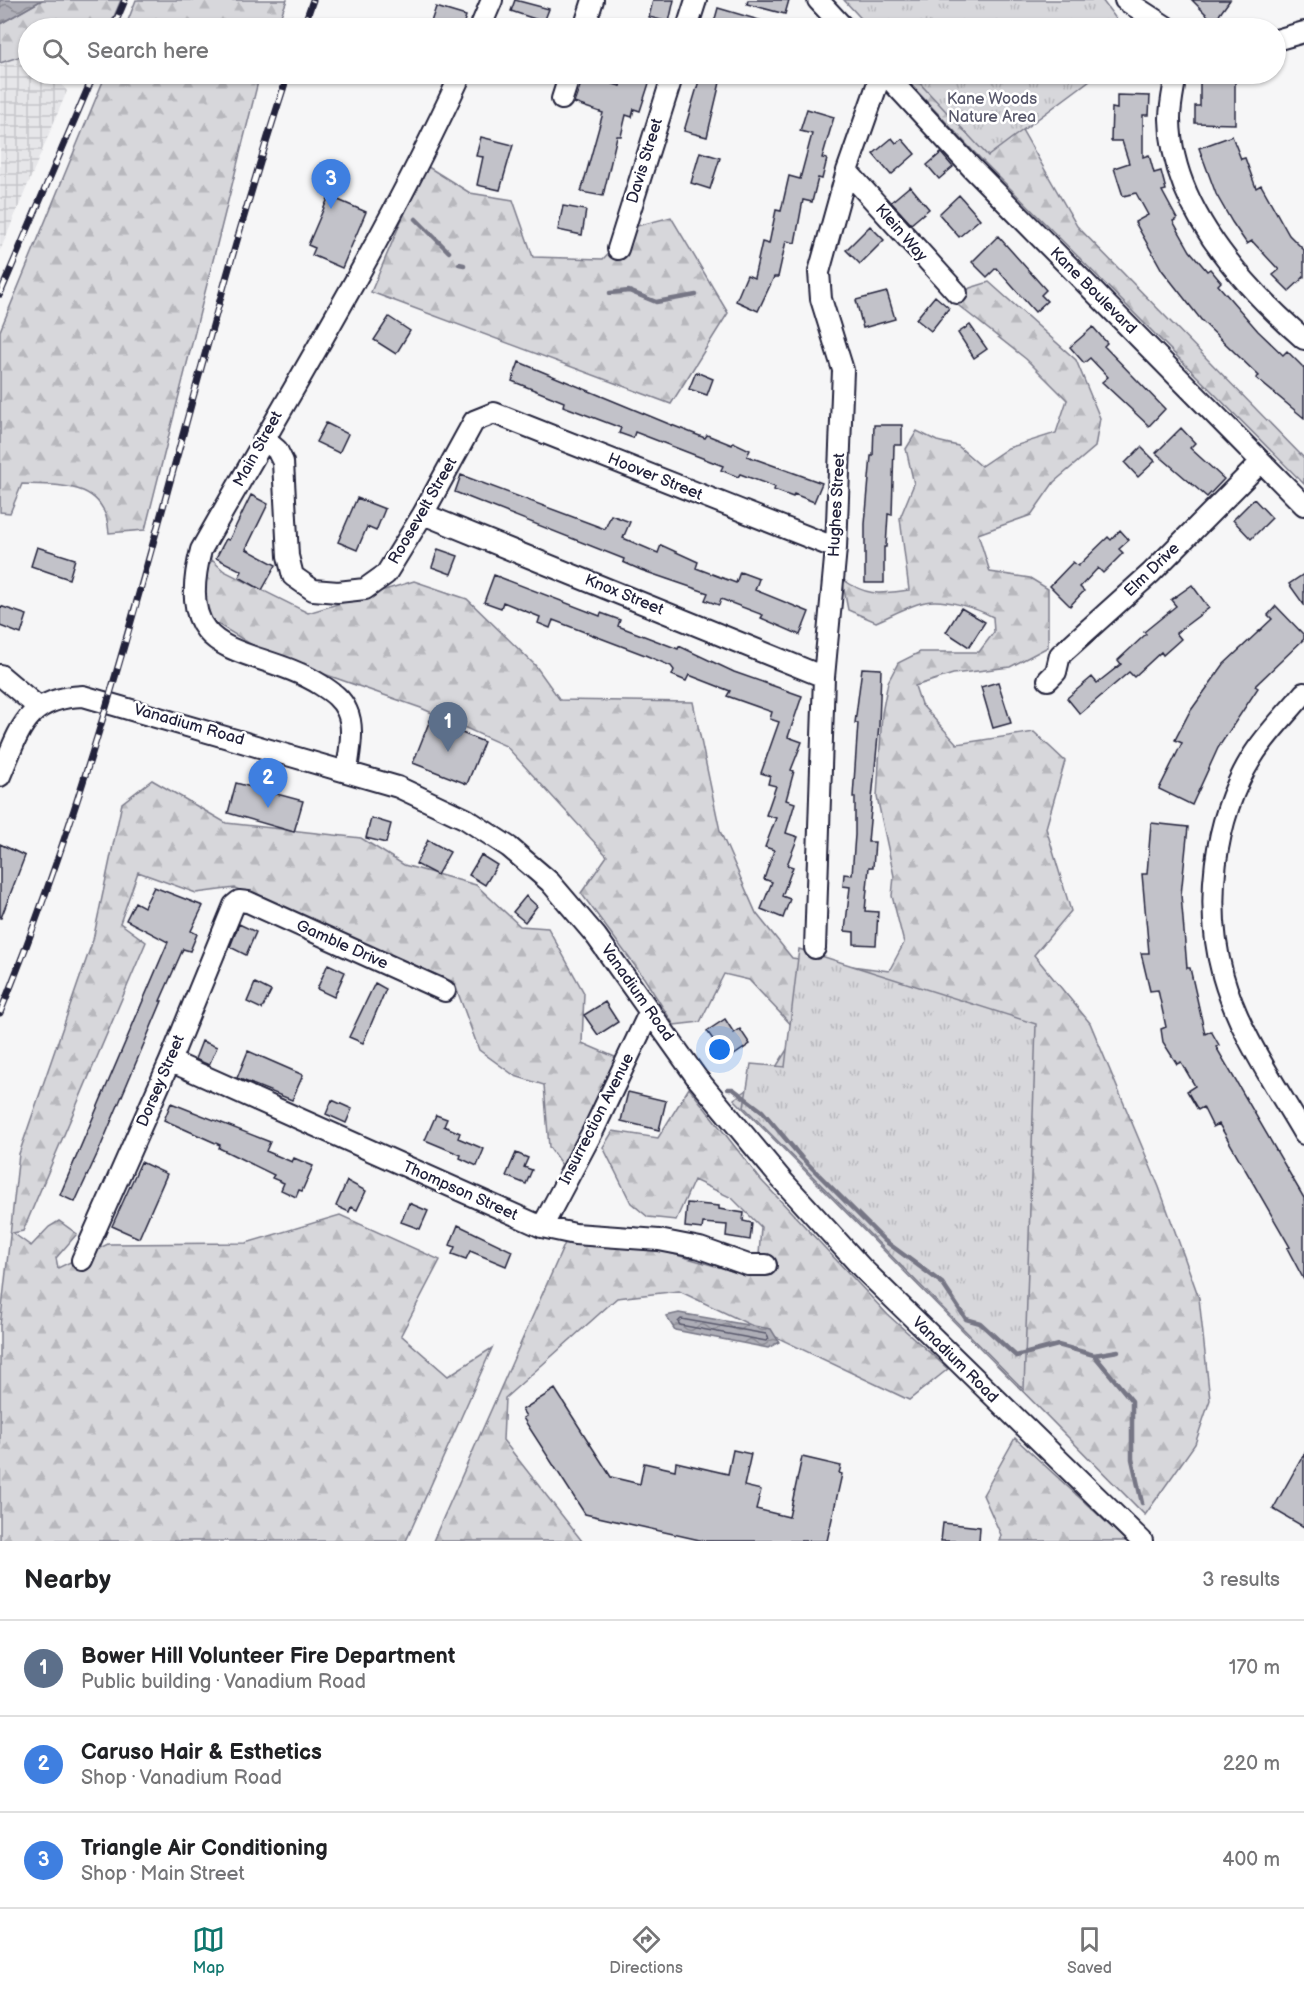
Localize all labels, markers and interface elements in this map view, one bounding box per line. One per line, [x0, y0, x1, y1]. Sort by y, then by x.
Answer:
search box [18, 18, 1286, 84]
icon: search [39, 35, 72, 68]
text: Search here [87, 38, 209, 65]
park label: Kane Woods Nature Area [947, 90, 1037, 127]
street label: Davis Street [623, 116, 667, 206]
pin: 3 [312, 160, 350, 209]
street label: Klein Way [871, 200, 932, 266]
street label: Kane Boulevard [1046, 244, 1140, 338]
street label: Main Street [229, 408, 287, 490]
street label: Hoover Street [605, 449, 705, 505]
street label: Hughes Street [825, 452, 849, 557]
street label: Roosevelt Street [385, 454, 461, 568]
street label: Elm Drive [1120, 539, 1184, 601]
street label: Knox Street [582, 571, 666, 619]
street label: Vanadium Road [132, 700, 246, 750]
pin: 1 [428, 702, 468, 752]
pin: 2 [248, 758, 288, 808]
street label: Gamble Drive [293, 916, 391, 974]
street label: Vanadium Road [597, 941, 677, 1045]
street label: Dorsey Street [133, 1032, 189, 1130]
your location [705, 1035, 734, 1064]
street label: Insurrection Avenue [556, 1050, 639, 1188]
street label: Thompson Street [400, 1157, 520, 1225]
street label: Vanadium Road [908, 1313, 1002, 1407]
text: Nearby [24, 1565, 111, 1596]
text: 3 results [1202, 1568, 1280, 1592]
text: Bower Hill Volunteer Fire Department [81, 1643, 455, 1670]
text: 1 [39, 1656, 48, 1680]
text: 170 m [1229, 1656, 1280, 1680]
text: Public building · Vanadium Road [81, 1670, 366, 1694]
text: Caruso Hair & Esthetics [81, 1739, 322, 1766]
text: 2 [38, 1752, 49, 1776]
text: 220 m [1223, 1752, 1280, 1776]
text: Shop · Vanadium Road [81, 1766, 282, 1790]
text: Triangle Air Conditioning [81, 1835, 328, 1862]
text: 3 [38, 1848, 49, 1872]
text: 400 m [1222, 1848, 1280, 1872]
text: Shop · Main Street [81, 1862, 245, 1886]
tab: Map [192, 1923, 225, 1978]
tab: Directions [609, 1923, 683, 1978]
tab: Saved [1067, 1923, 1112, 1978]

